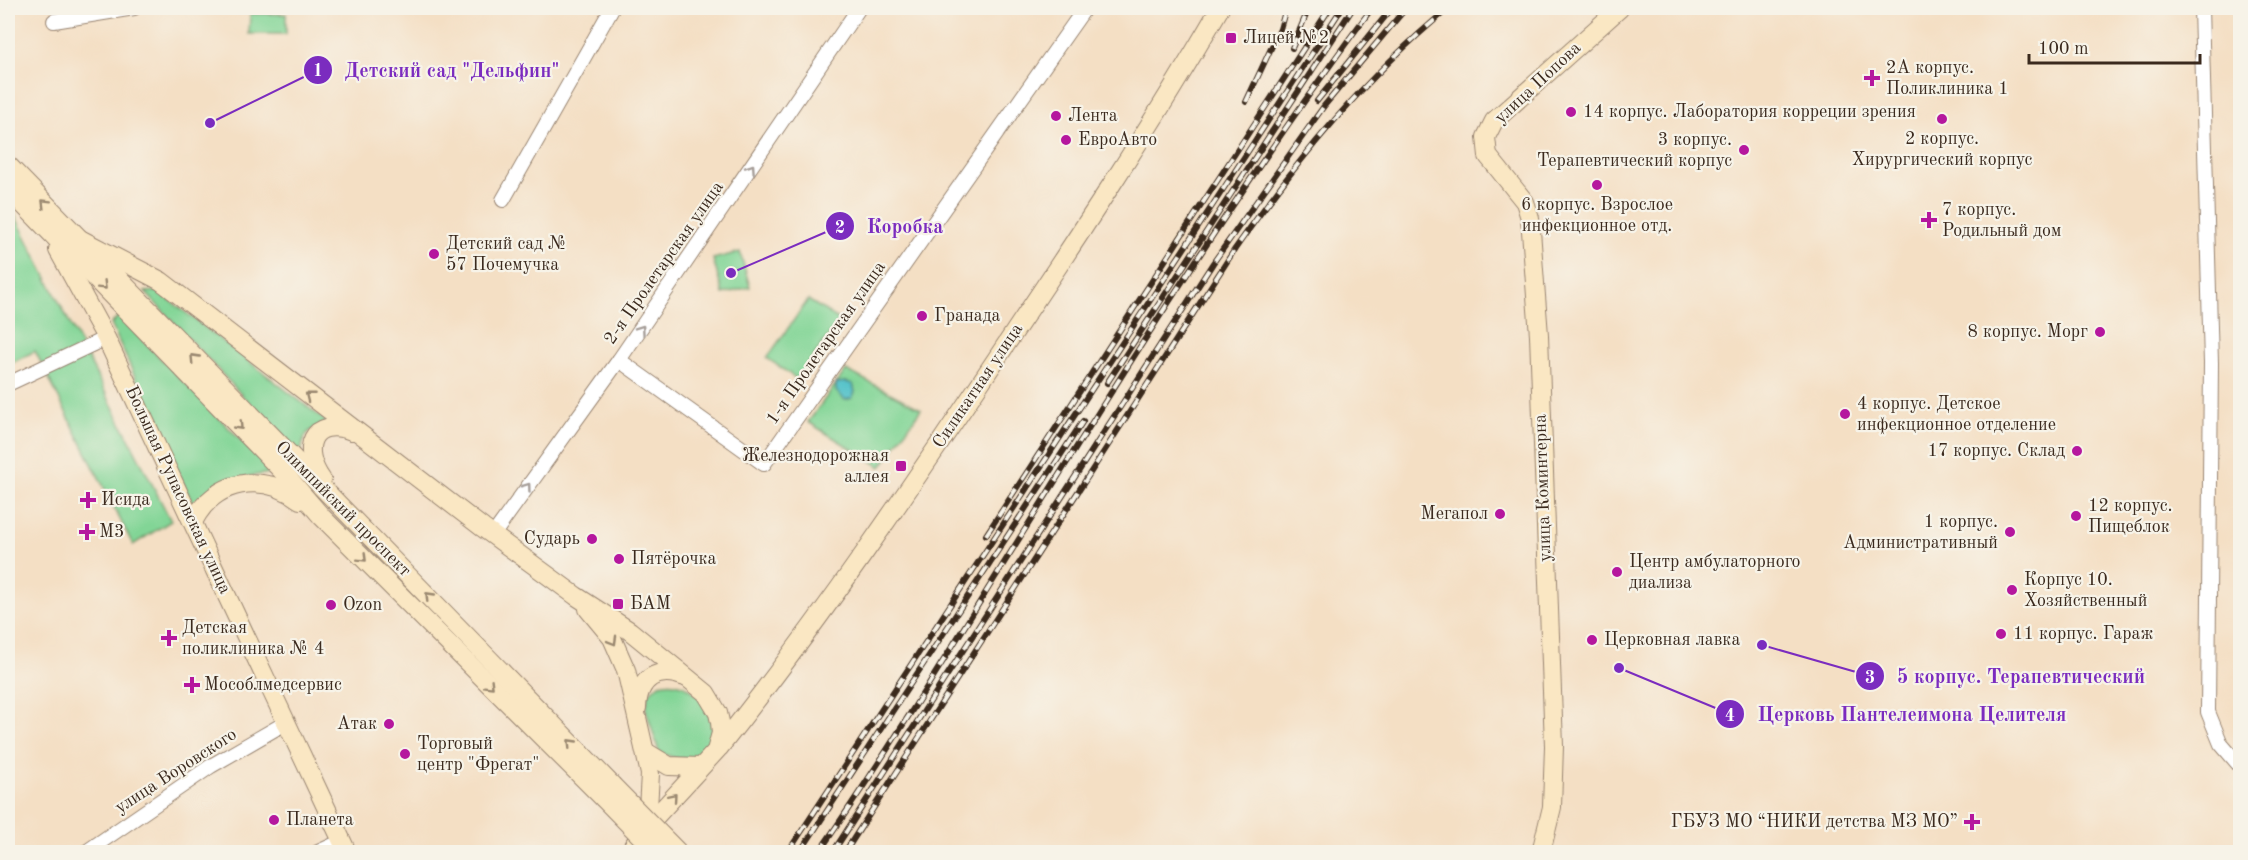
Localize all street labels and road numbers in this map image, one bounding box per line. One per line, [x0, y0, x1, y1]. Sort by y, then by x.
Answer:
street label: улица Попова [1491, 39, 1585, 127]
street label: 2-я Пролетарская улица [601, 178, 727, 348]
street label: 1-я Пролетарская улица [763, 258, 889, 428]
street label: Силикатная улица [930, 320, 1026, 452]
street label: Большая Рупасовская улица [122, 383, 234, 597]
street label: улица Коминтерна [1531, 414, 1555, 562]
street label: Олимпийский проспект [272, 438, 414, 580]
street label: улица Воровского [112, 725, 240, 817]

